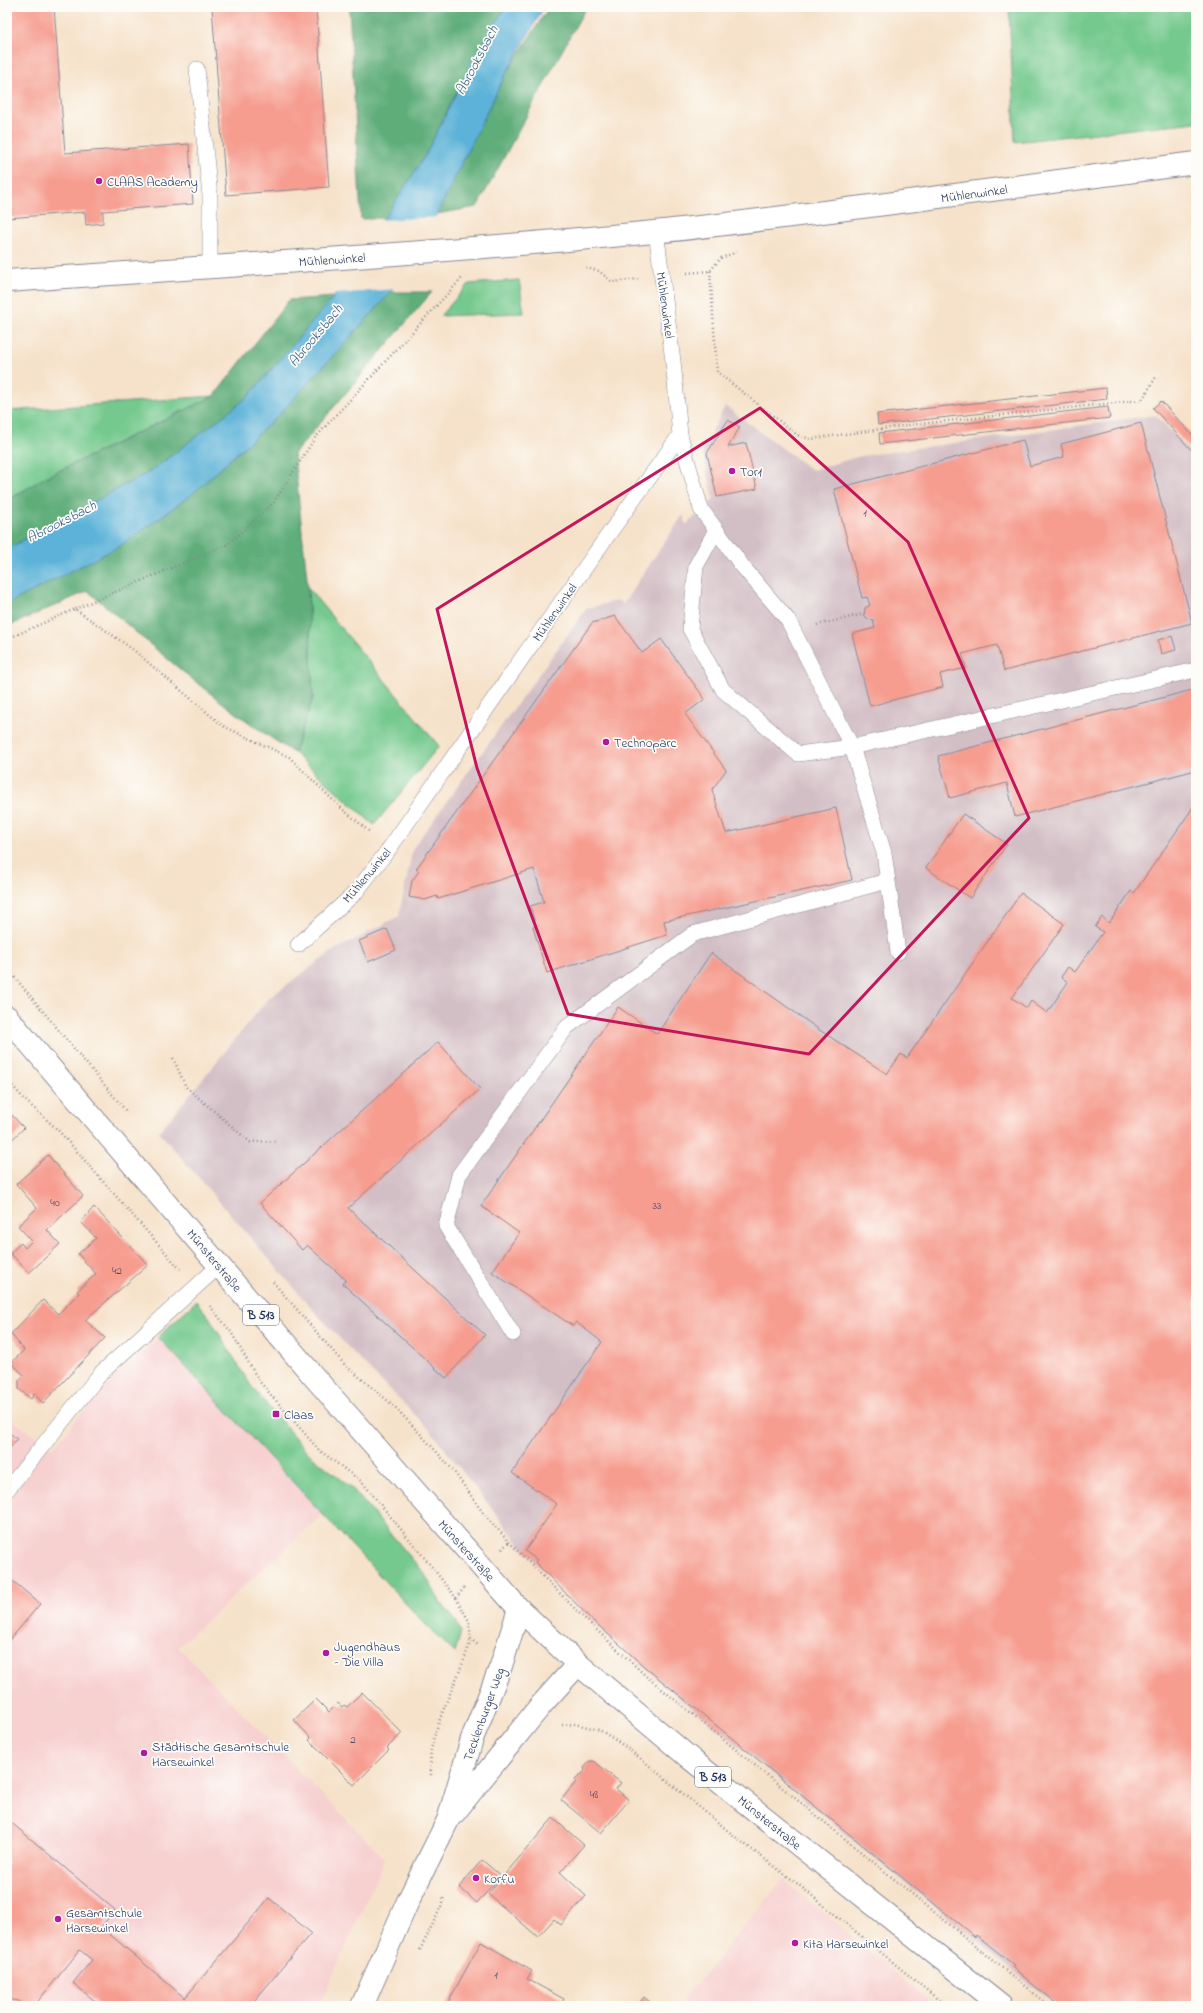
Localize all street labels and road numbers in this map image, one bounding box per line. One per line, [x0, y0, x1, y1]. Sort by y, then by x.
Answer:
street label: Mühlenwinkel [940, 180, 1009, 209]
street label: Mühlenwinkel [298, 249, 366, 272]
street label: Mühlenwinkel [650, 271, 679, 340]
street label: Mühlenwinkel [528, 580, 582, 646]
street label: Mühlenwinkel [338, 844, 396, 908]
street label: Münsterstraße [182, 1225, 246, 1297]
road number: B 513 [243, 1305, 279, 1325]
street label: Münsterstraße [433, 1516, 499, 1586]
street label: Tecklenburger Weg [459, 1665, 511, 1764]
road number: B 513 [695, 1767, 731, 1787]
street label: Münsterstraße [733, 1791, 805, 1855]

